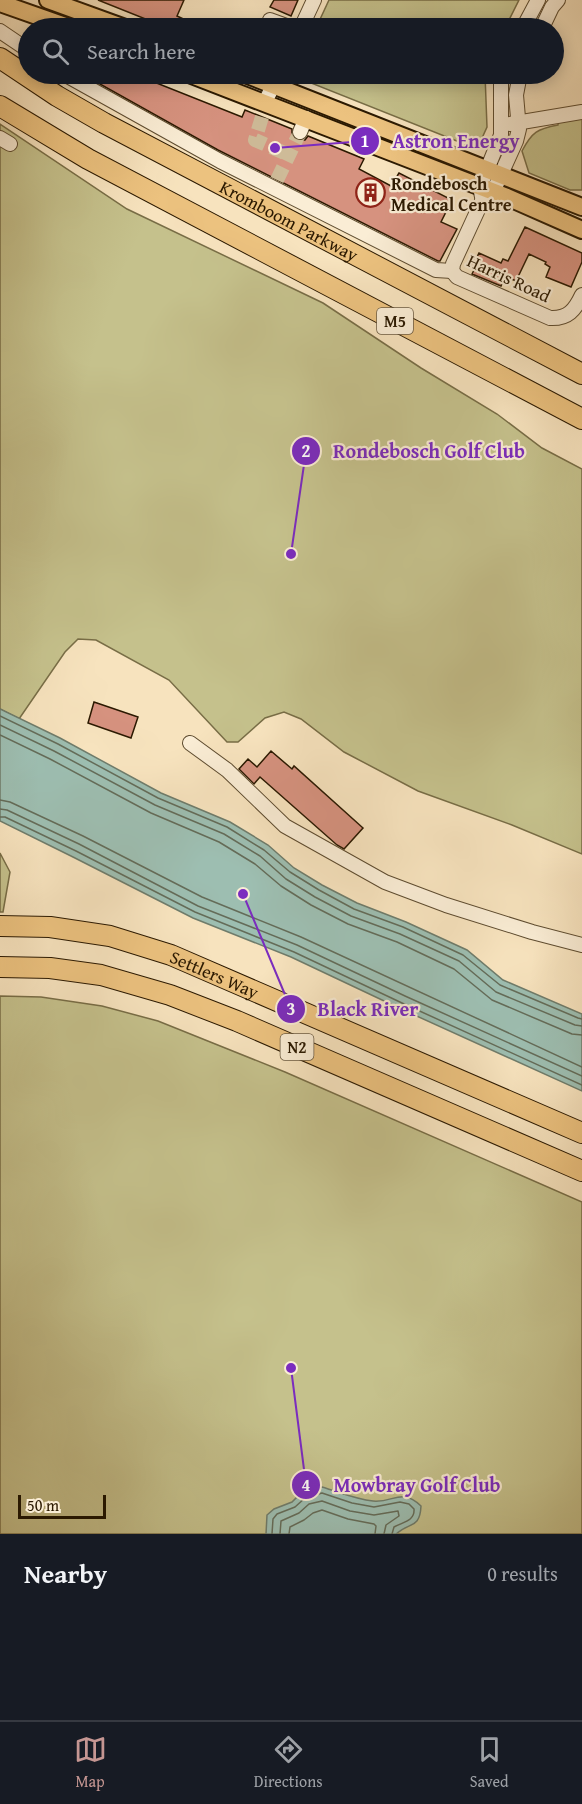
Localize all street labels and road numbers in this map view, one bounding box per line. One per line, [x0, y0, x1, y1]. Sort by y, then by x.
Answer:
street label: Kromboom Parkway [215, 173, 363, 268]
street label: Harris Road [463, 247, 555, 309]
road number: M5 [377, 308, 413, 334]
street label: Settlers Way [166, 943, 263, 1005]
road number: N2 [280, 1034, 314, 1060]

